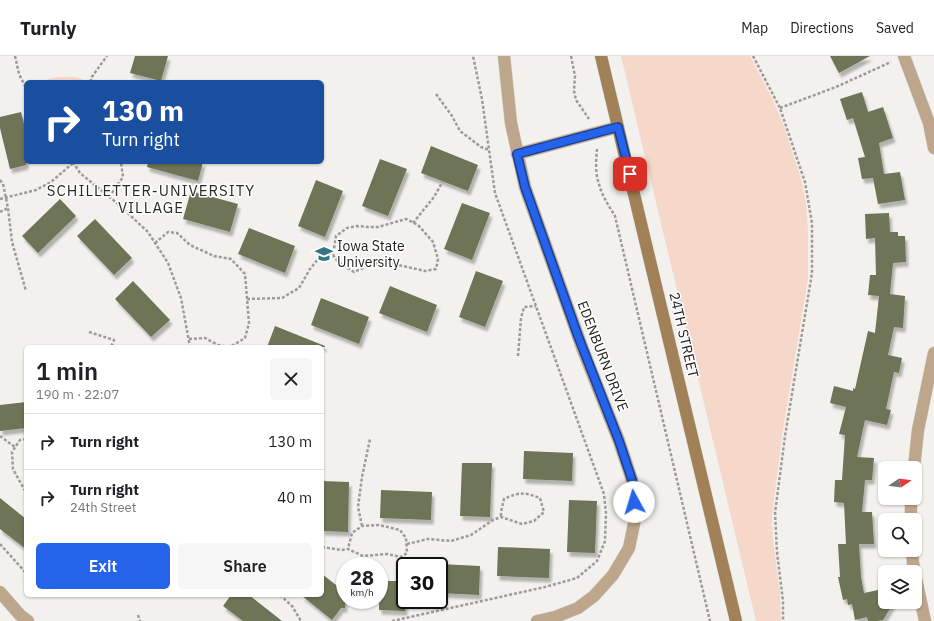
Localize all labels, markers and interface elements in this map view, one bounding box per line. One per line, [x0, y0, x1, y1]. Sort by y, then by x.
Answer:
text: Turnly [20, 16, 76, 40]
text: Map [741, 19, 768, 37]
text: Directions [790, 19, 854, 37]
text: Saved [876, 19, 914, 37]
text: 130 m [102, 92, 184, 129]
icon: right [36, 96, 88, 148]
text: Turn right [102, 128, 180, 151]
pin [613, 157, 647, 191]
icon: arrive [619, 163, 641, 185]
district label: SCHILLETTER-UNIVERSITY VILLAGE [47, 181, 255, 217]
place label: Iowa State University [337, 237, 405, 271]
school or university icon: Iowa State University [314, 244, 334, 264]
street label: 24TH STREET [665, 290, 703, 380]
street label: EDENBURN DRIVE [574, 298, 632, 414]
text: 1 min [36, 355, 98, 387]
button: close [270, 358, 312, 400]
text: 190 m · 22:07 [36, 386, 119, 403]
icon: right [36, 431, 58, 453]
text: Turn right [70, 432, 139, 451]
text: 130 m [268, 432, 312, 451]
north arrow [878, 461, 922, 505]
map controls [878, 461, 922, 609]
text: Turn right [70, 480, 139, 499]
position arrow [613, 481, 655, 523]
icon: right [36, 487, 58, 509]
text: 40 m [277, 488, 312, 507]
text: 24th Street [70, 499, 136, 516]
button: search [878, 513, 922, 557]
button: Exit [36, 543, 170, 589]
button: Share [178, 543, 312, 589]
speed limit sign: 30 [396, 557, 448, 609]
text: 28 [350, 564, 374, 591]
button: layers [878, 565, 922, 609]
text: km/h [350, 586, 374, 599]

